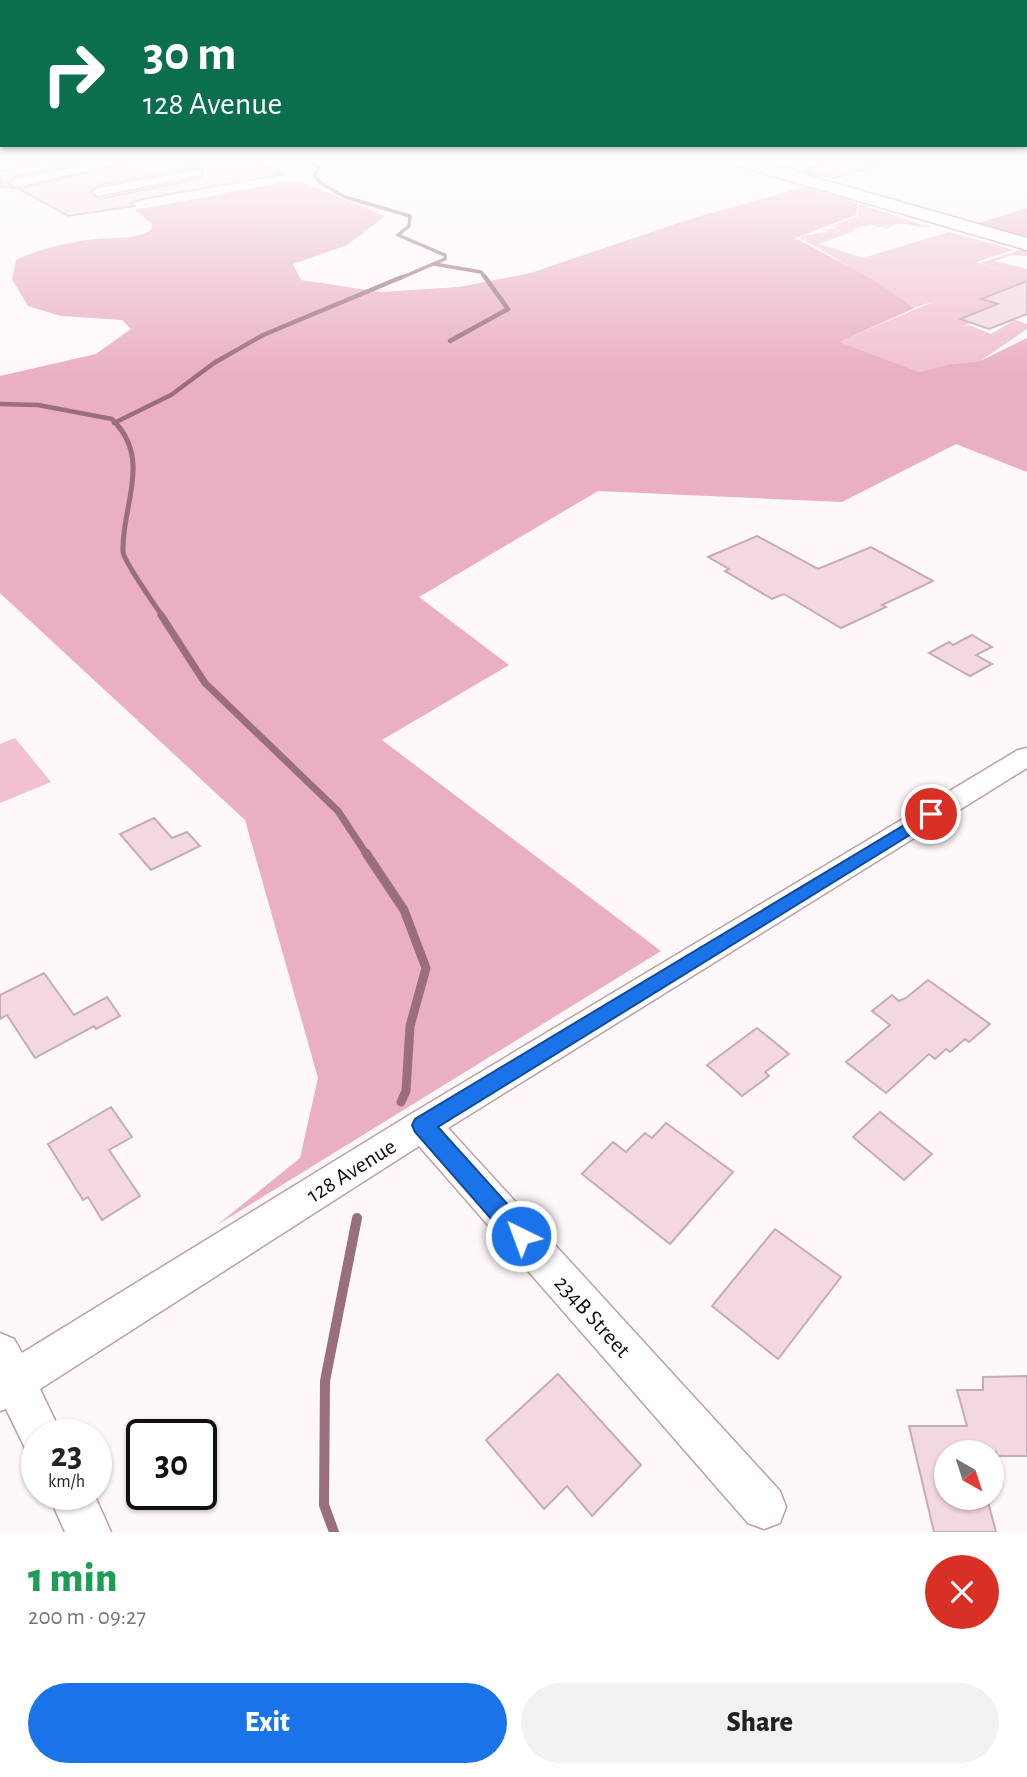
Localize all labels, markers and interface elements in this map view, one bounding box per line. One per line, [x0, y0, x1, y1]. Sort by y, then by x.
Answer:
icon: right [28, 28, 119, 119]
text: 30 m [143, 30, 237, 79]
text: 128 Avenue [143, 88, 282, 120]
pin [901, 784, 961, 844]
icon: arrive [912, 795, 950, 833]
street label: 128 Avenue [303, 1135, 400, 1208]
position arrow [484, 1199, 558, 1273]
street label: 234B Street [549, 1272, 635, 1363]
speed limit sign: 30 [126, 1419, 217, 1510]
text: 23 [51, 1438, 82, 1473]
north arrow [934, 1440, 1004, 1510]
map controls [934, 1440, 1004, 1510]
text: km/h [48, 1473, 85, 1491]
button: close [925, 1555, 999, 1629]
text: 1 min [28, 1557, 117, 1599]
text: 200 m · 09:27 [28, 1606, 146, 1629]
button: Exit [28, 1683, 507, 1763]
button: Share [521, 1683, 999, 1763]

